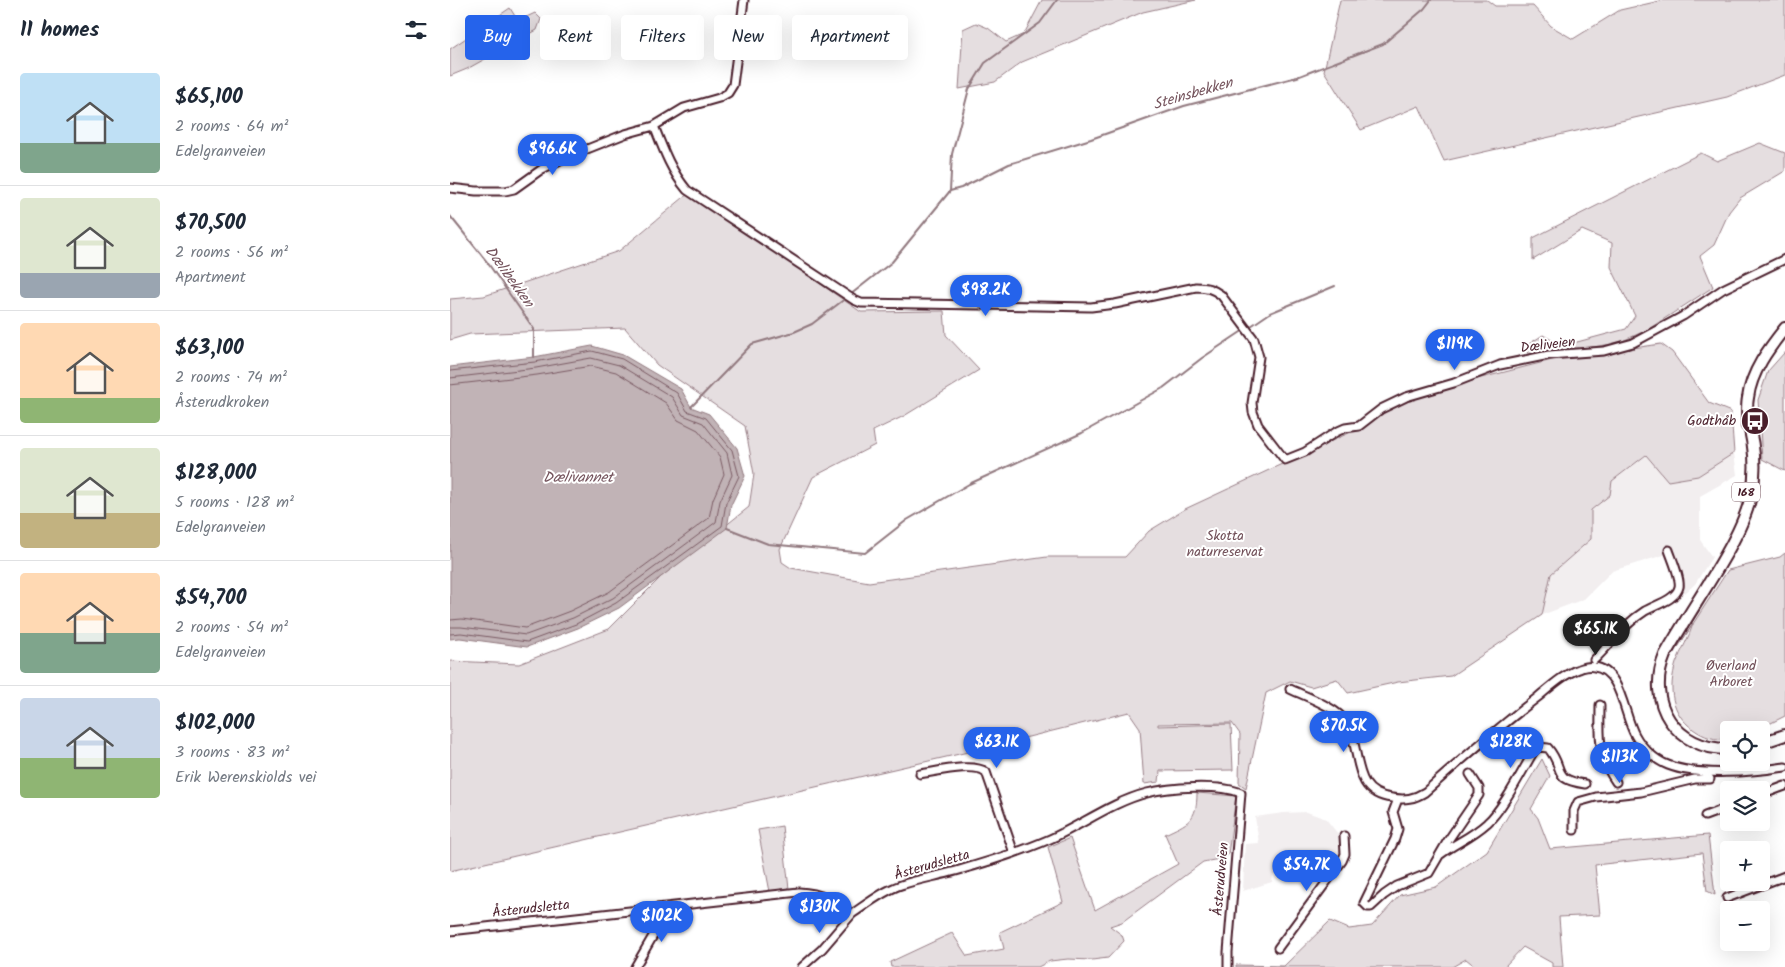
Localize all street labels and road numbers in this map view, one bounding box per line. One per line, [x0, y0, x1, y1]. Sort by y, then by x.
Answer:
street label: Dæliveien [1519, 331, 1577, 359]
road number: 168 [1732, 482, 1760, 502]
street label: Åsterudveien [1207, 841, 1235, 917]
street label: Åsterudsletta [892, 844, 972, 886]
street label: Åsterudsletta [491, 894, 571, 924]

